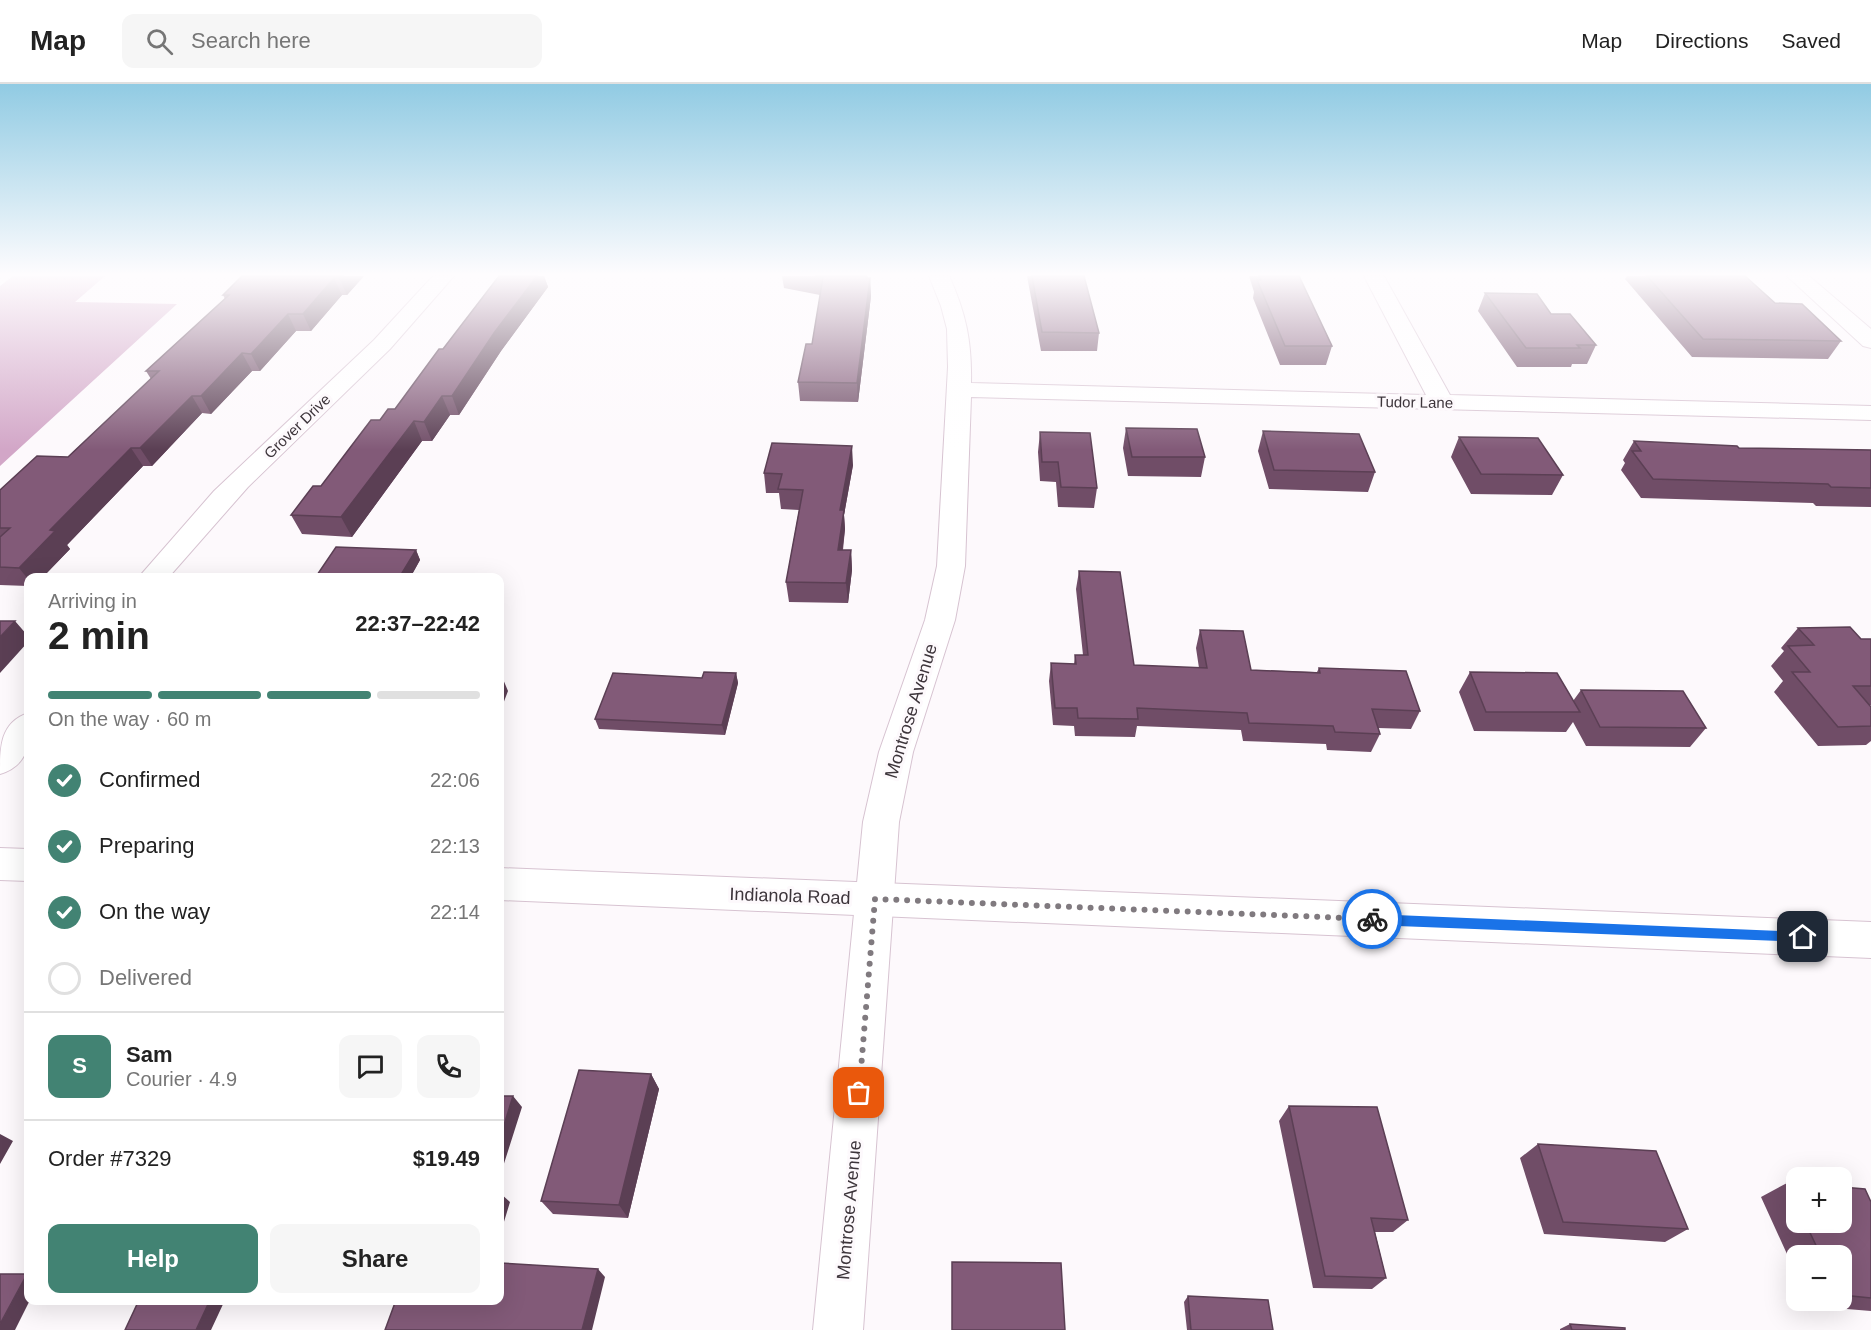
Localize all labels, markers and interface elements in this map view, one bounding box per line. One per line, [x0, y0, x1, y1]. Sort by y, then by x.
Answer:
search box [122, 14, 542, 68]
text: Map [30, 25, 86, 56]
icon: search [143, 25, 176, 58]
text: Search here [191, 28, 311, 53]
text: Map [1581, 29, 1622, 52]
text: Directions [1655, 29, 1748, 52]
text: Saved [1781, 29, 1841, 52]
street label: Grover Drive [261, 390, 333, 462]
street label: Tudor Lane [1377, 393, 1453, 411]
text: Arriving in [48, 590, 137, 612]
text: 22:37–22:42 [355, 611, 480, 636]
text: 2 min [48, 614, 150, 657]
street label: Montrose Avenue [881, 641, 941, 781]
text: On the way · 60 m [48, 708, 211, 730]
icon: check [48, 764, 81, 797]
text: Confirmed [99, 767, 200, 792]
text: 22:06 [430, 769, 480, 791]
icon: check [48, 830, 81, 863]
text: Preparing [99, 833, 194, 858]
text: 22:13 [430, 835, 480, 857]
street label: Indianola Road [729, 884, 851, 908]
courier [1342, 889, 1402, 949]
icon: check [48, 896, 81, 929]
text: On the way [99, 899, 210, 924]
text: 22:14 [430, 901, 480, 923]
icon: bike [1356, 903, 1389, 936]
pin [1777, 911, 1828, 962]
icon: home [1786, 920, 1819, 953]
text: Delivered [99, 965, 192, 990]
button: chat [339, 1035, 402, 1098]
button: phone [417, 1035, 480, 1098]
text: Sam [126, 1042, 172, 1067]
text: S [72, 1053, 87, 1078]
pin [833, 1067, 884, 1118]
text: Courier · 4.9 [126, 1068, 237, 1090]
icon: bag [842, 1076, 875, 1109]
street label: Montrose Avenue [833, 1140, 865, 1280]
text: Order #7329 [48, 1146, 172, 1171]
text: $19.49 [413, 1146, 480, 1171]
map controls [1786, 1167, 1852, 1311]
button: + [1786, 1167, 1852, 1233]
button: Help [48, 1224, 258, 1293]
button: Share [270, 1224, 480, 1293]
button: − [1786, 1245, 1852, 1311]

